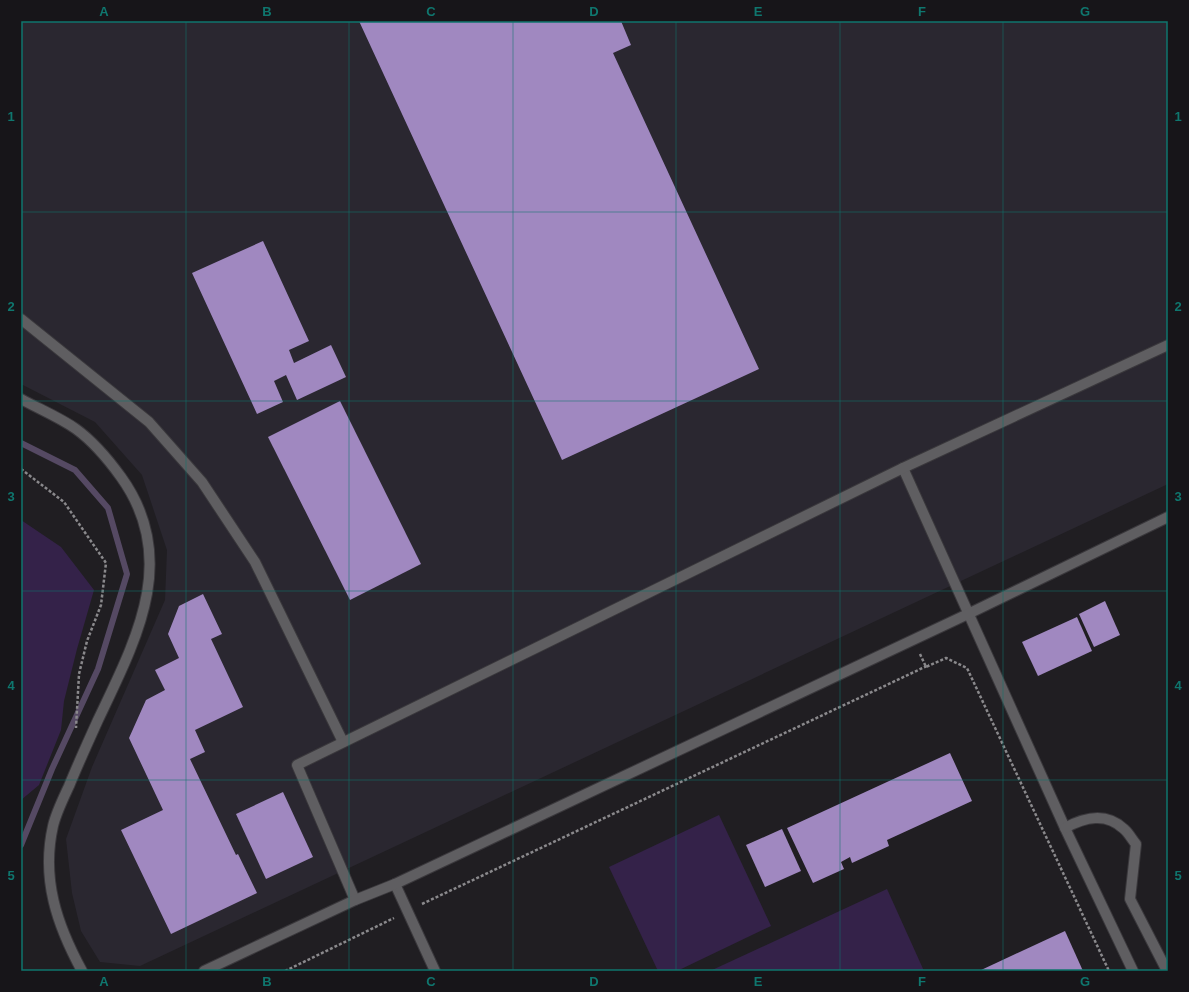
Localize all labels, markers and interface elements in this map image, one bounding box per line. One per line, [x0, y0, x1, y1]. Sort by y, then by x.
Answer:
text: A [99, 4, 109, 19]
text: B [262, 4, 272, 19]
text: C [426, 4, 436, 19]
text: D [589, 4, 599, 19]
text: E [754, 4, 763, 19]
text: F [918, 4, 926, 19]
text: G [1080, 4, 1090, 19]
text: 1 [7, 109, 15, 124]
text: 1 [1174, 109, 1182, 124]
text: 2 [7, 299, 15, 314]
text: 2 [1174, 299, 1182, 314]
text: 3 [7, 489, 15, 504]
text: 3 [1174, 489, 1182, 504]
text: 4 [7, 678, 15, 693]
text: 4 [1174, 678, 1182, 693]
text: 5 [7, 868, 15, 883]
text: 5 [1174, 868, 1182, 883]
text: A [99, 974, 109, 989]
text: B [262, 974, 272, 989]
text: C [426, 974, 436, 989]
text: D [589, 974, 599, 989]
text: E [754, 974, 763, 989]
text: F [918, 974, 926, 989]
text: G [1080, 974, 1090, 989]

